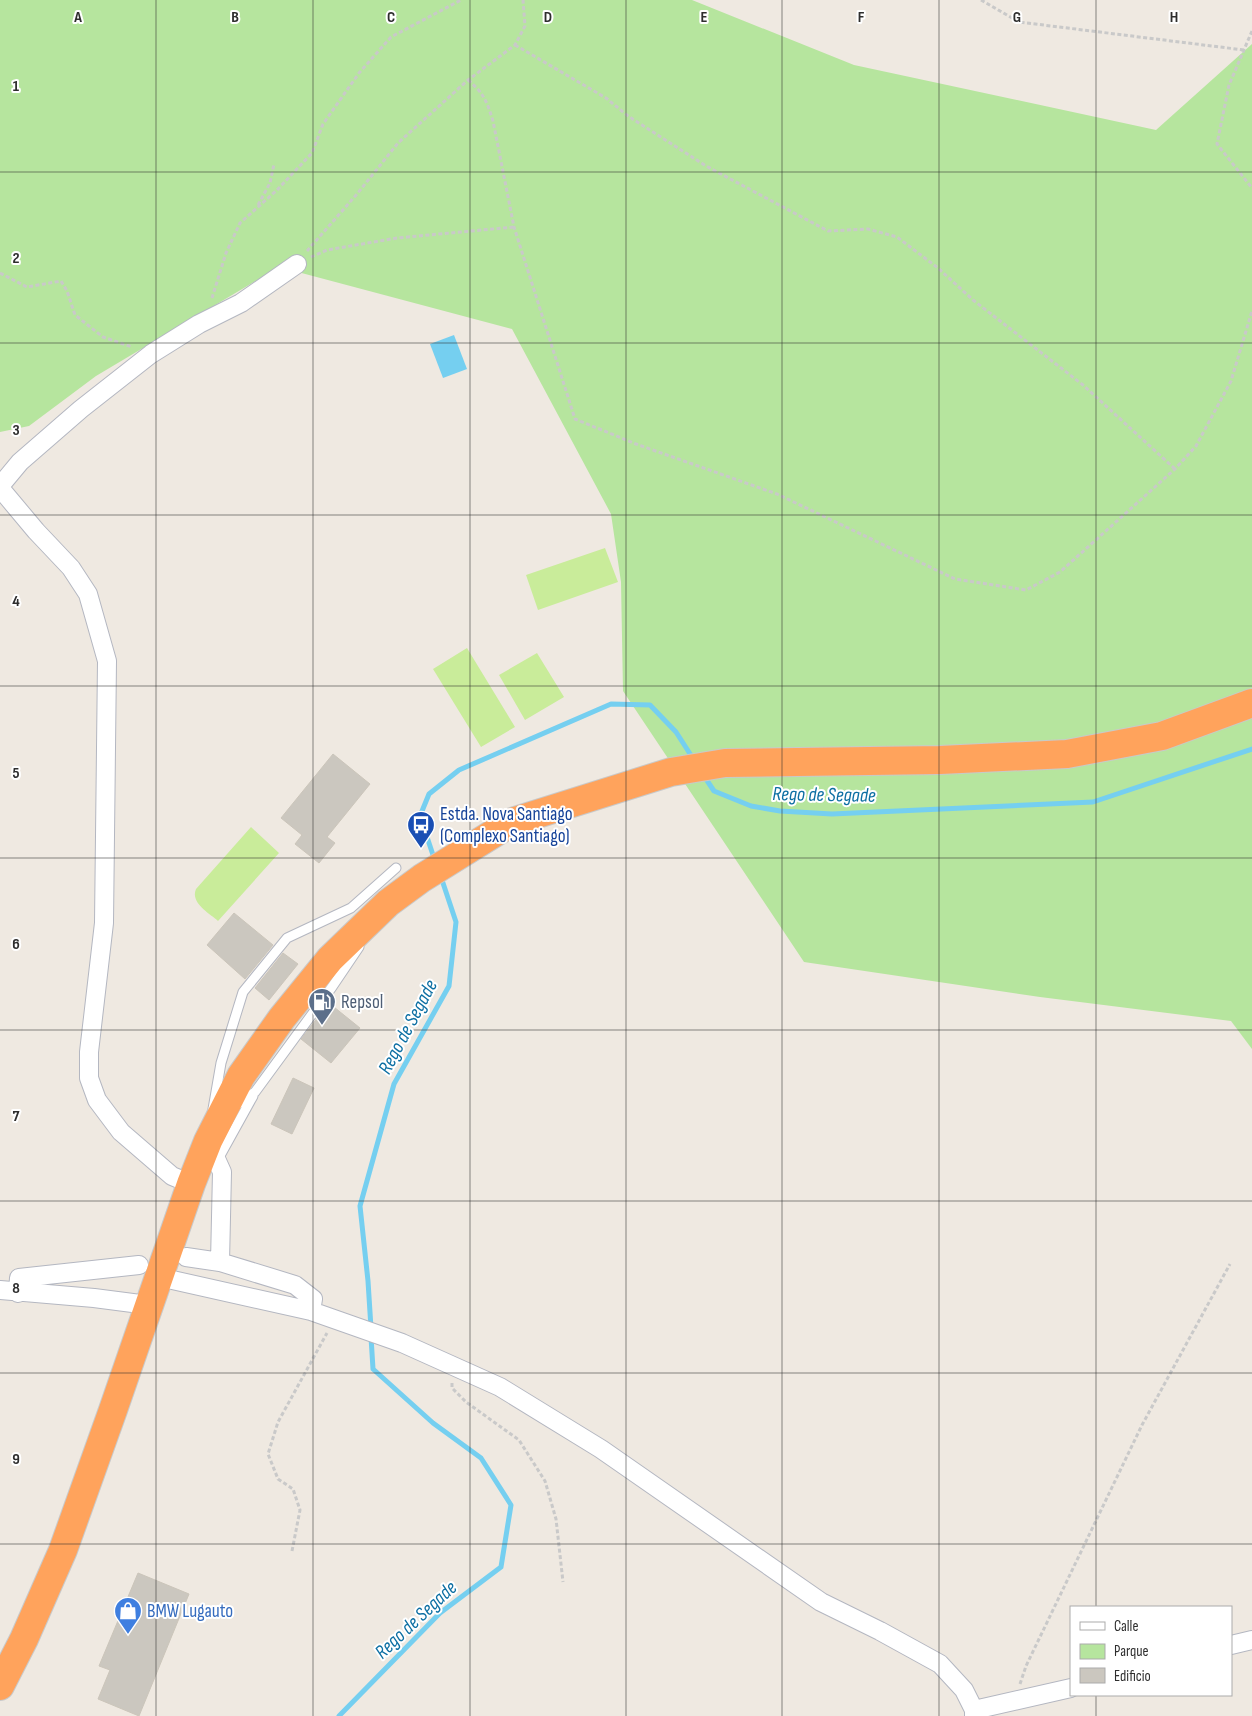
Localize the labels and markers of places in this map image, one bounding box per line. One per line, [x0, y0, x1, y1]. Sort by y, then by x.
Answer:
place label: Estda. Nova Santiago (Complexo Santiago) [440, 803, 573, 848]
bus stop icon: Estda. Nova Santiago (Complexo Santiago) [406, 810, 436, 849]
fuel station icon: Repsol [307, 987, 337, 1026]
place label: Repsol [341, 991, 383, 1014]
shop icon: BMW Lugauto [113, 1596, 143, 1635]
place label: BMW Lugauto [147, 1600, 233, 1623]

